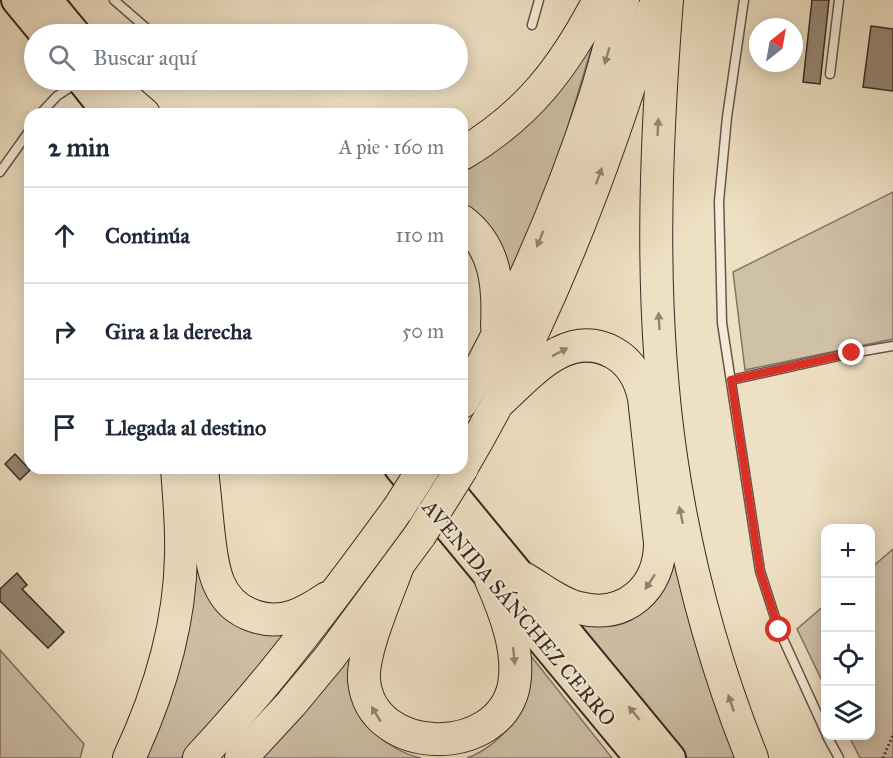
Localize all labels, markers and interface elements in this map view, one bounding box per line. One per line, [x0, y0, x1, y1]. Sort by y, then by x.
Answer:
north arrow [749, 18, 803, 72]
search box [24, 24, 468, 90]
icon: search [45, 41, 78, 74]
text: Buscar aquí [93, 44, 196, 71]
one-way arrow [601, 47, 611, 65]
one-way arrow [654, 117, 663, 136]
text: 2 min [48, 131, 109, 163]
text: A pie · 160 m [339, 135, 444, 159]
one-way arrow [594, 167, 604, 185]
icon: ahead [48, 219, 81, 252]
text: Continúa [105, 222, 190, 249]
text: 110 m [396, 223, 444, 247]
one-way arrow [535, 231, 545, 249]
one-way arrow [654, 312, 663, 331]
icon: right [48, 315, 81, 348]
text: Gira a la derecha [105, 318, 252, 345]
text: 50 m [402, 319, 444, 343]
route end [838, 339, 864, 365]
one-way arrow [552, 348, 569, 357]
icon: arrive [48, 411, 81, 444]
text: Llegada al destino [105, 414, 266, 441]
street label: AVENIDA SÁNCHEZ CERRO [416, 494, 621, 731]
one-way arrow [676, 505, 685, 524]
map controls [821, 524, 875, 740]
button: + [821, 524, 875, 578]
one-way arrow [644, 574, 655, 590]
button: − [821, 578, 875, 632]
route start [765, 616, 791, 642]
button: locate [821, 632, 875, 686]
one-way arrow [509, 646, 519, 665]
button: layers [821, 686, 875, 740]
one-way arrow [726, 694, 735, 712]
one-way arrow [370, 706, 381, 722]
one-way arrow [628, 706, 641, 721]

